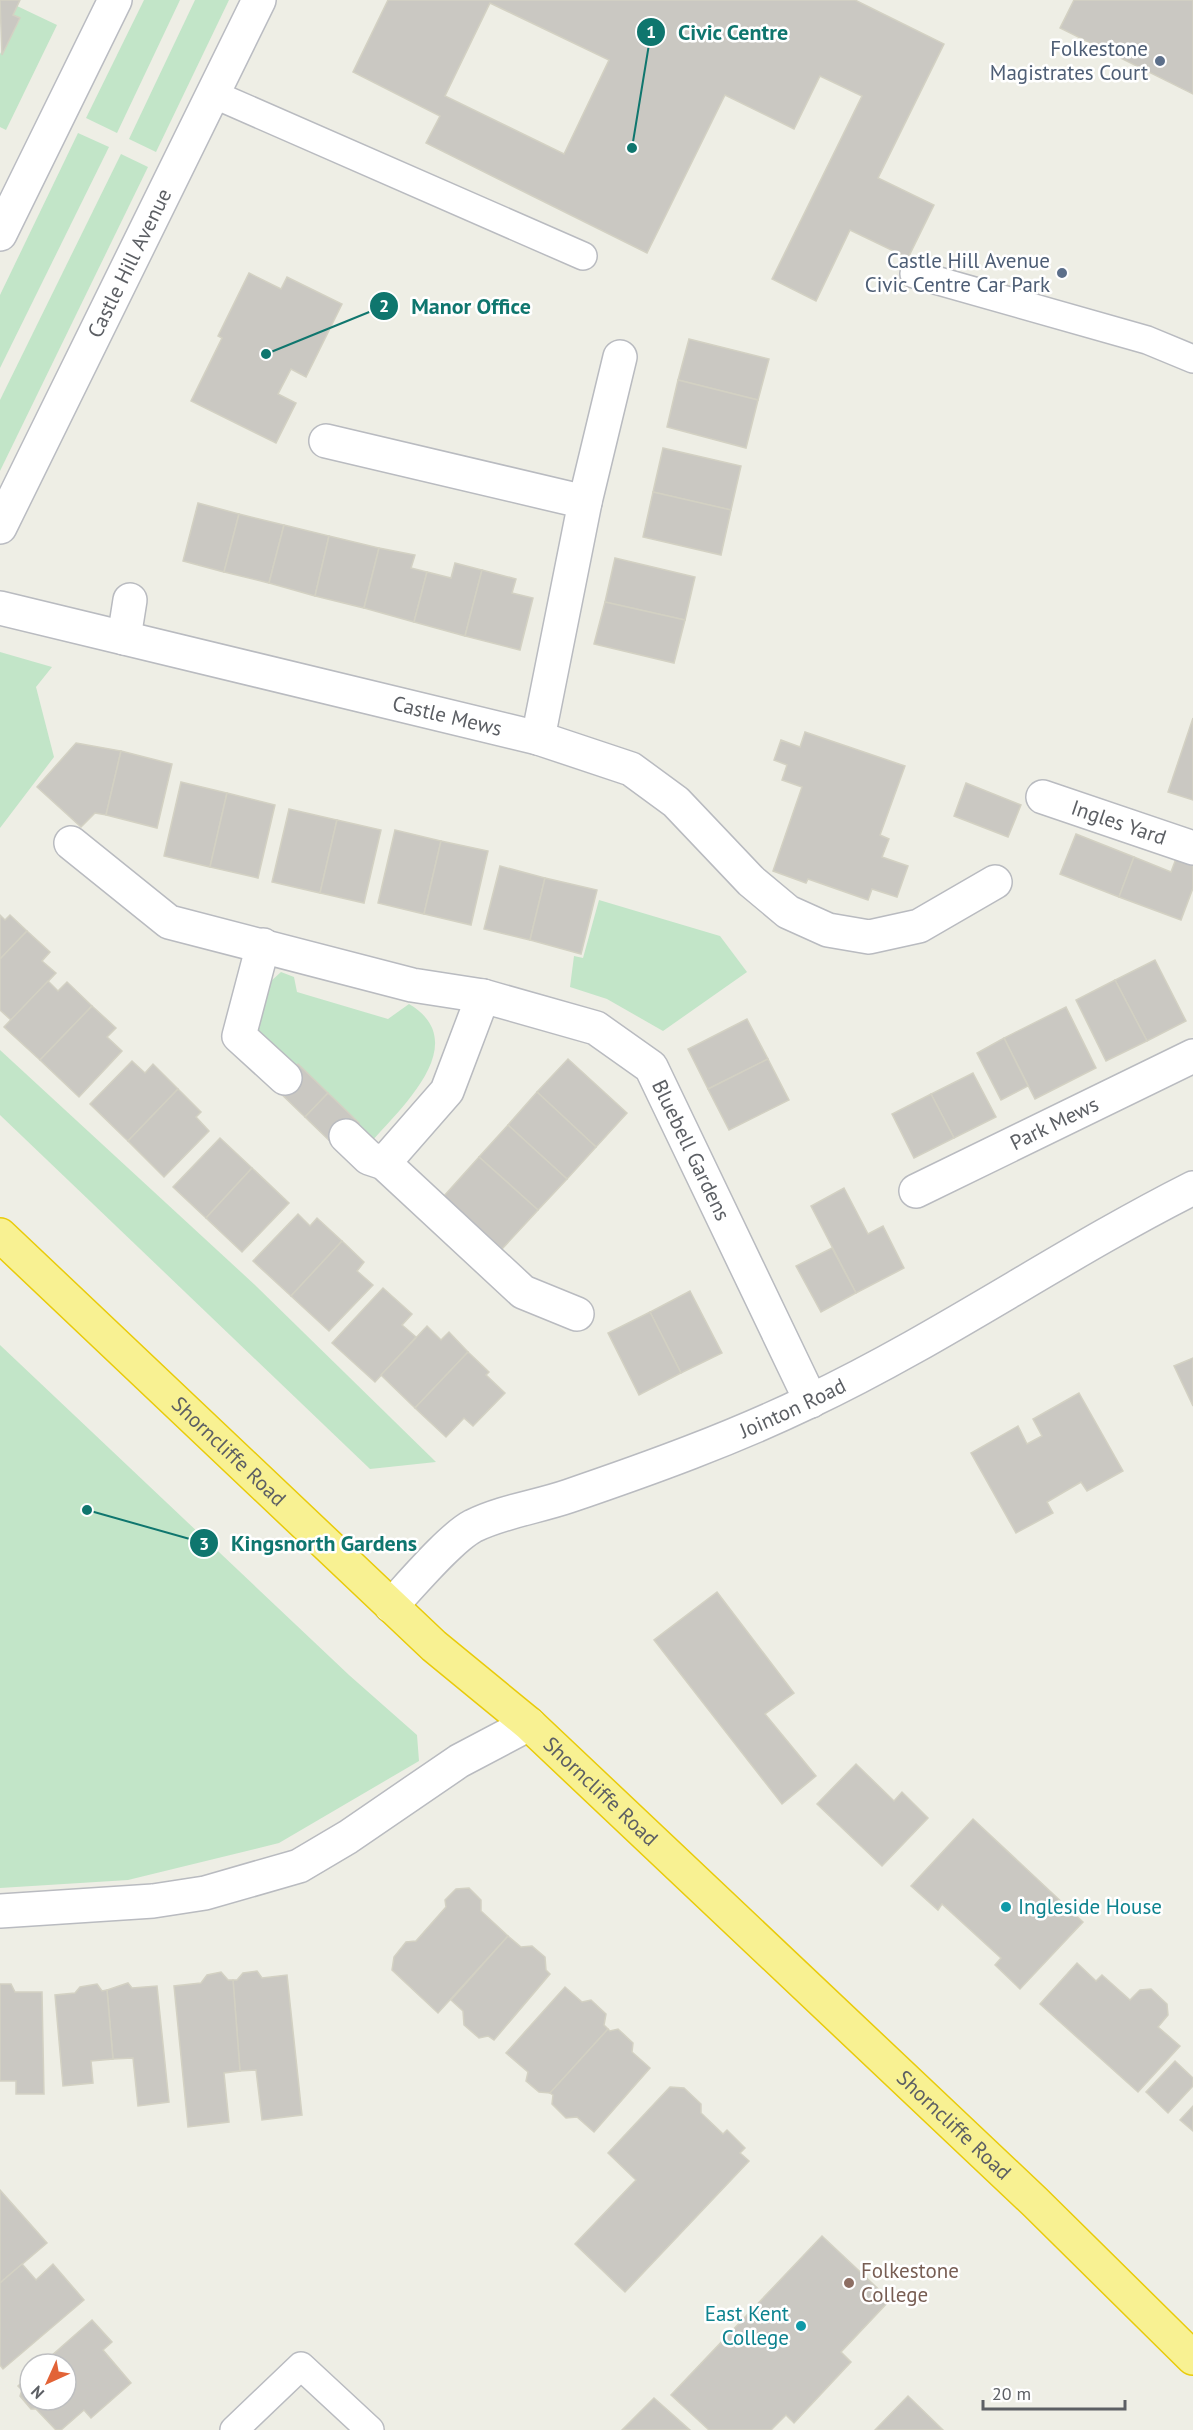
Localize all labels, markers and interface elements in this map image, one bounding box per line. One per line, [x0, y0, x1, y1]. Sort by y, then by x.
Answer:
callout: Civic Centre [636, 12, 801, 52]
text: Civic Centre [678, 18, 788, 46]
text: 1 [646, 20, 656, 43]
place label: Folkestone Magistrates Court [990, 35, 1148, 86]
marker: Folkestone Magistrates Court [1153, 54, 1167, 68]
street label: Castle Hill Avenue [81, 184, 177, 342]
place label: Castle Hill Avenue Civic Centre Car Park [865, 247, 1050, 298]
marker: Castle Hill Avenue Civic Centre Car Park [1055, 266, 1069, 280]
callout: Manor Office [369, 286, 543, 326]
text: Manor Office [411, 292, 531, 320]
text: 2 [379, 294, 389, 317]
street label: Castle Mews [390, 689, 505, 742]
street label: Ingles Yard [1068, 794, 1170, 851]
street label: Bluebell Gardens [646, 1075, 737, 1225]
street label: Park Mews [1006, 1090, 1103, 1156]
street label: Jointon Road [734, 1372, 850, 1445]
street label: Shorncliffe Road [166, 1391, 292, 1512]
callout: Kingsnorth Gardens [189, 1523, 429, 1563]
text: Kingsnorth Gardens [231, 1529, 417, 1557]
text: 3 [199, 1532, 209, 1555]
street label: Shorncliffe Road [538, 1731, 664, 1852]
place label: Ingleside House [1018, 1893, 1162, 1920]
marker: Ingleside House [999, 1900, 1013, 1914]
street label: Shorncliffe Road [891, 2064, 1017, 2185]
place label: Folkestone College [861, 2257, 959, 2308]
marker: Folkestone College [842, 2276, 856, 2290]
place label: East Kent College [705, 2300, 789, 2351]
marker: East Kent College [794, 2319, 808, 2333]
north arrow [18, 2352, 78, 2412]
scale bar [983, 2373, 1126, 2411]
text: N [27, 2382, 48, 2403]
text: 20 m [992, 2382, 1031, 2405]

